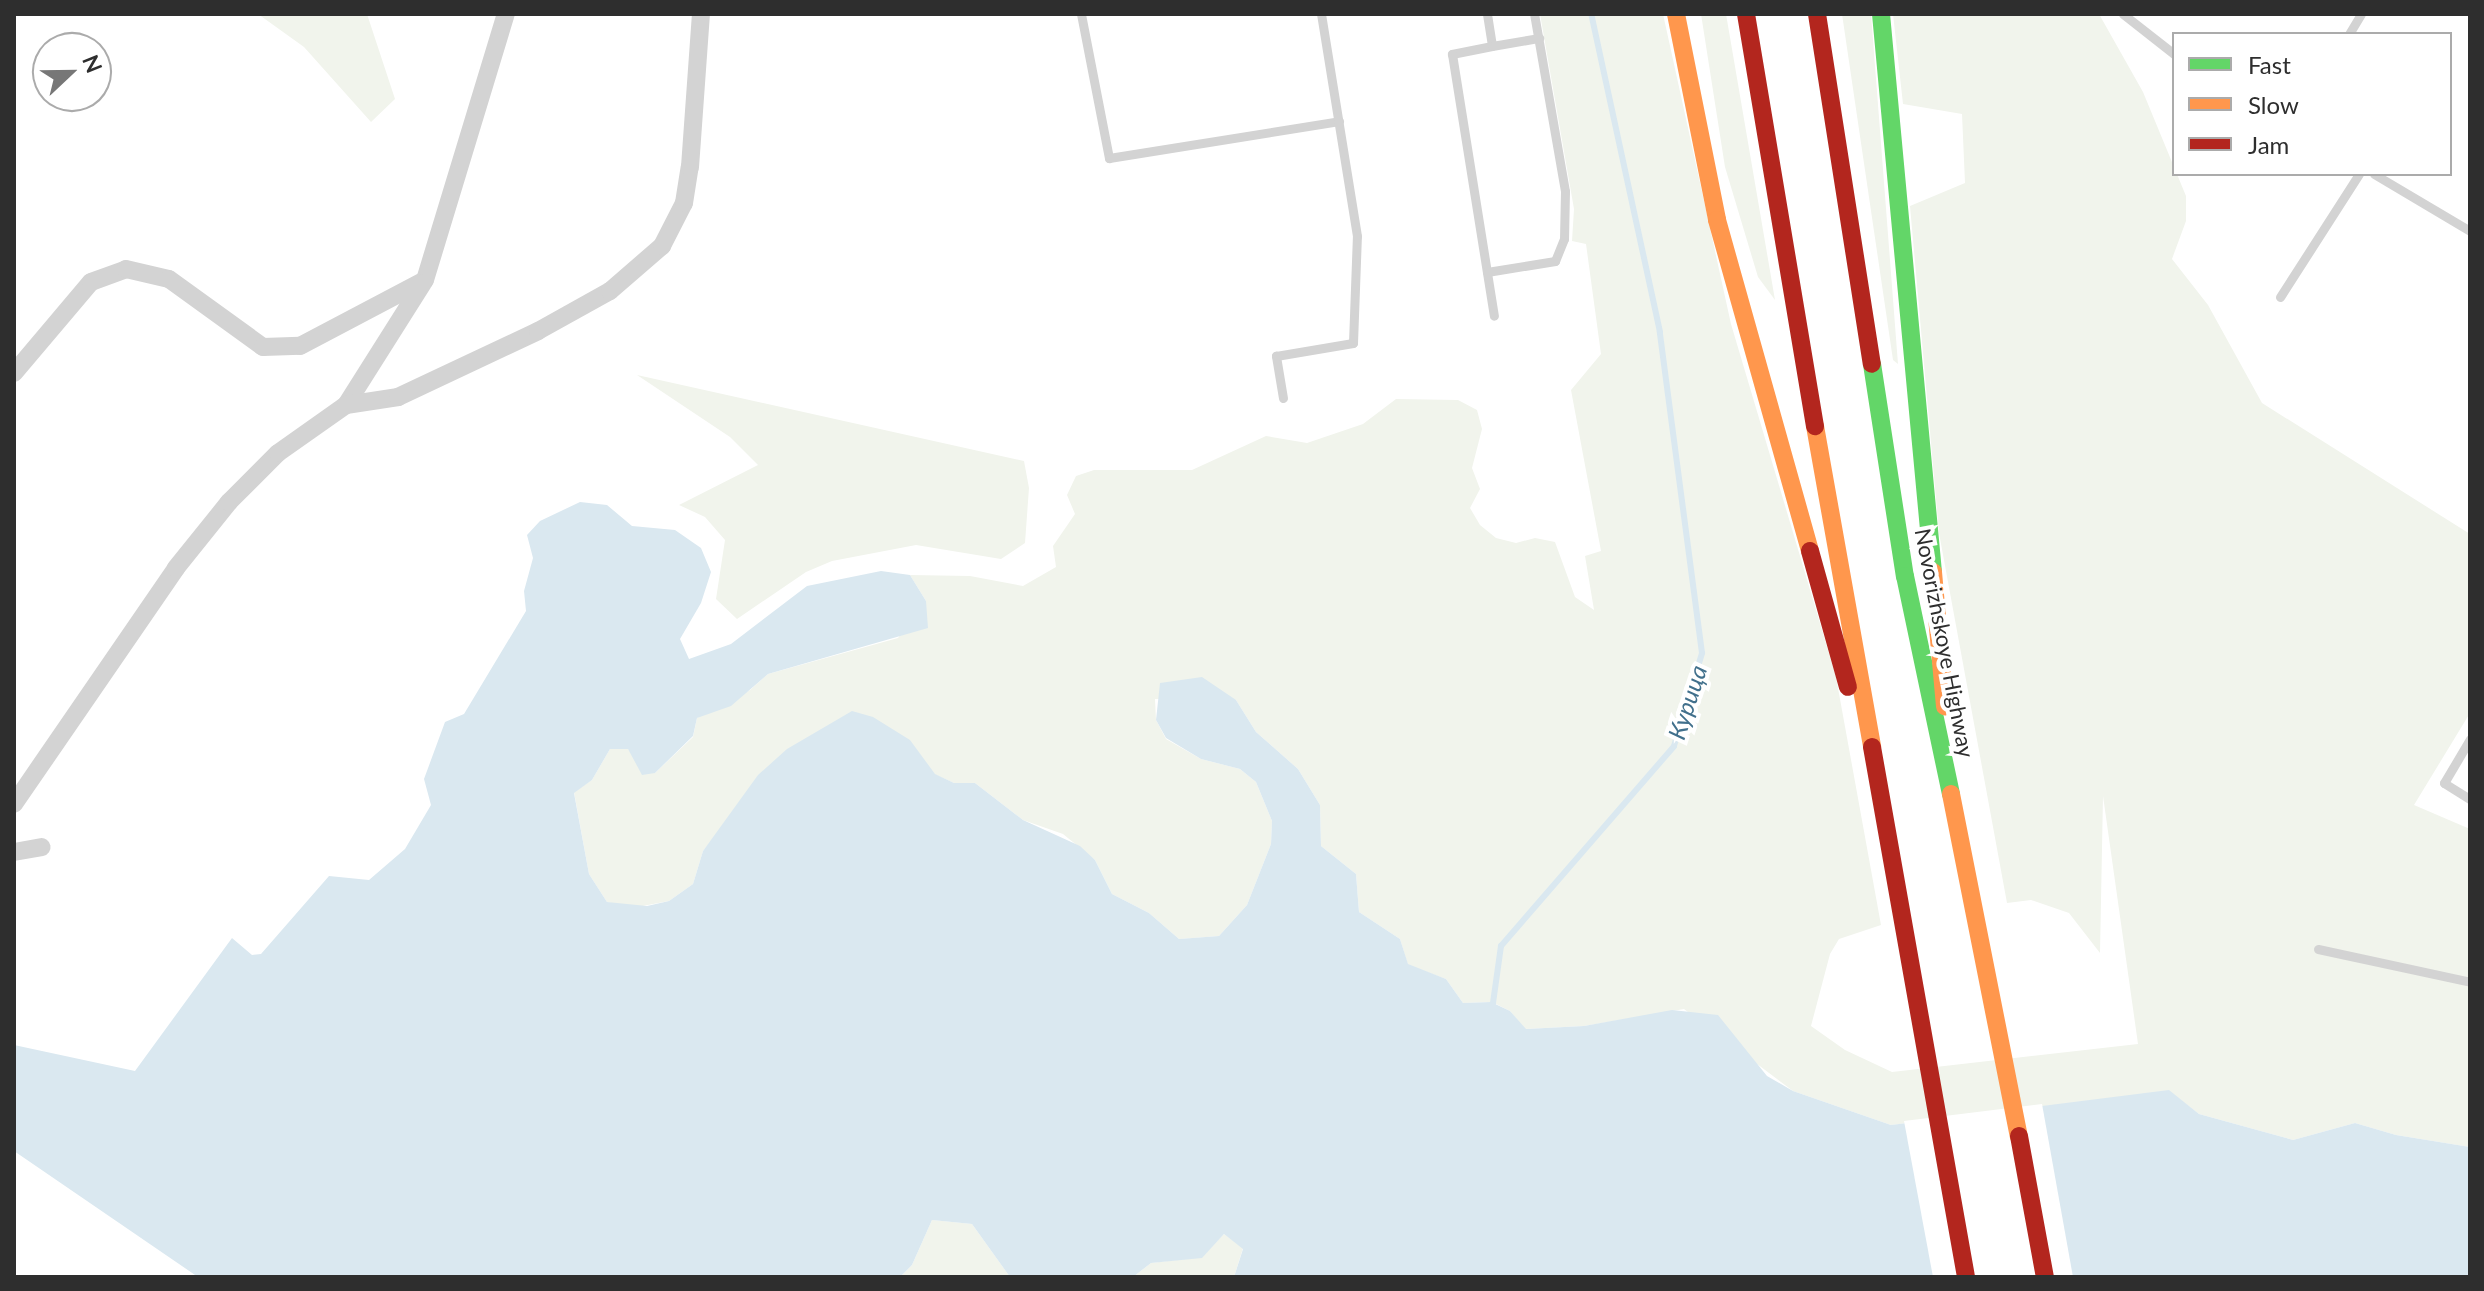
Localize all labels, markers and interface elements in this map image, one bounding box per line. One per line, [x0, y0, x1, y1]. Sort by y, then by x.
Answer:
north arrow [32, 32, 112, 112]
legend [2172, 32, 2452, 176]
text: Fast [2248, 50, 2291, 79]
text: N [77, 51, 109, 76]
text: Slow [2248, 90, 2299, 119]
text: Jam [2248, 130, 2289, 159]
street label: Novorizhskoye Highway [1910, 526, 1980, 760]
water label: Курица [1661, 661, 1713, 743]

